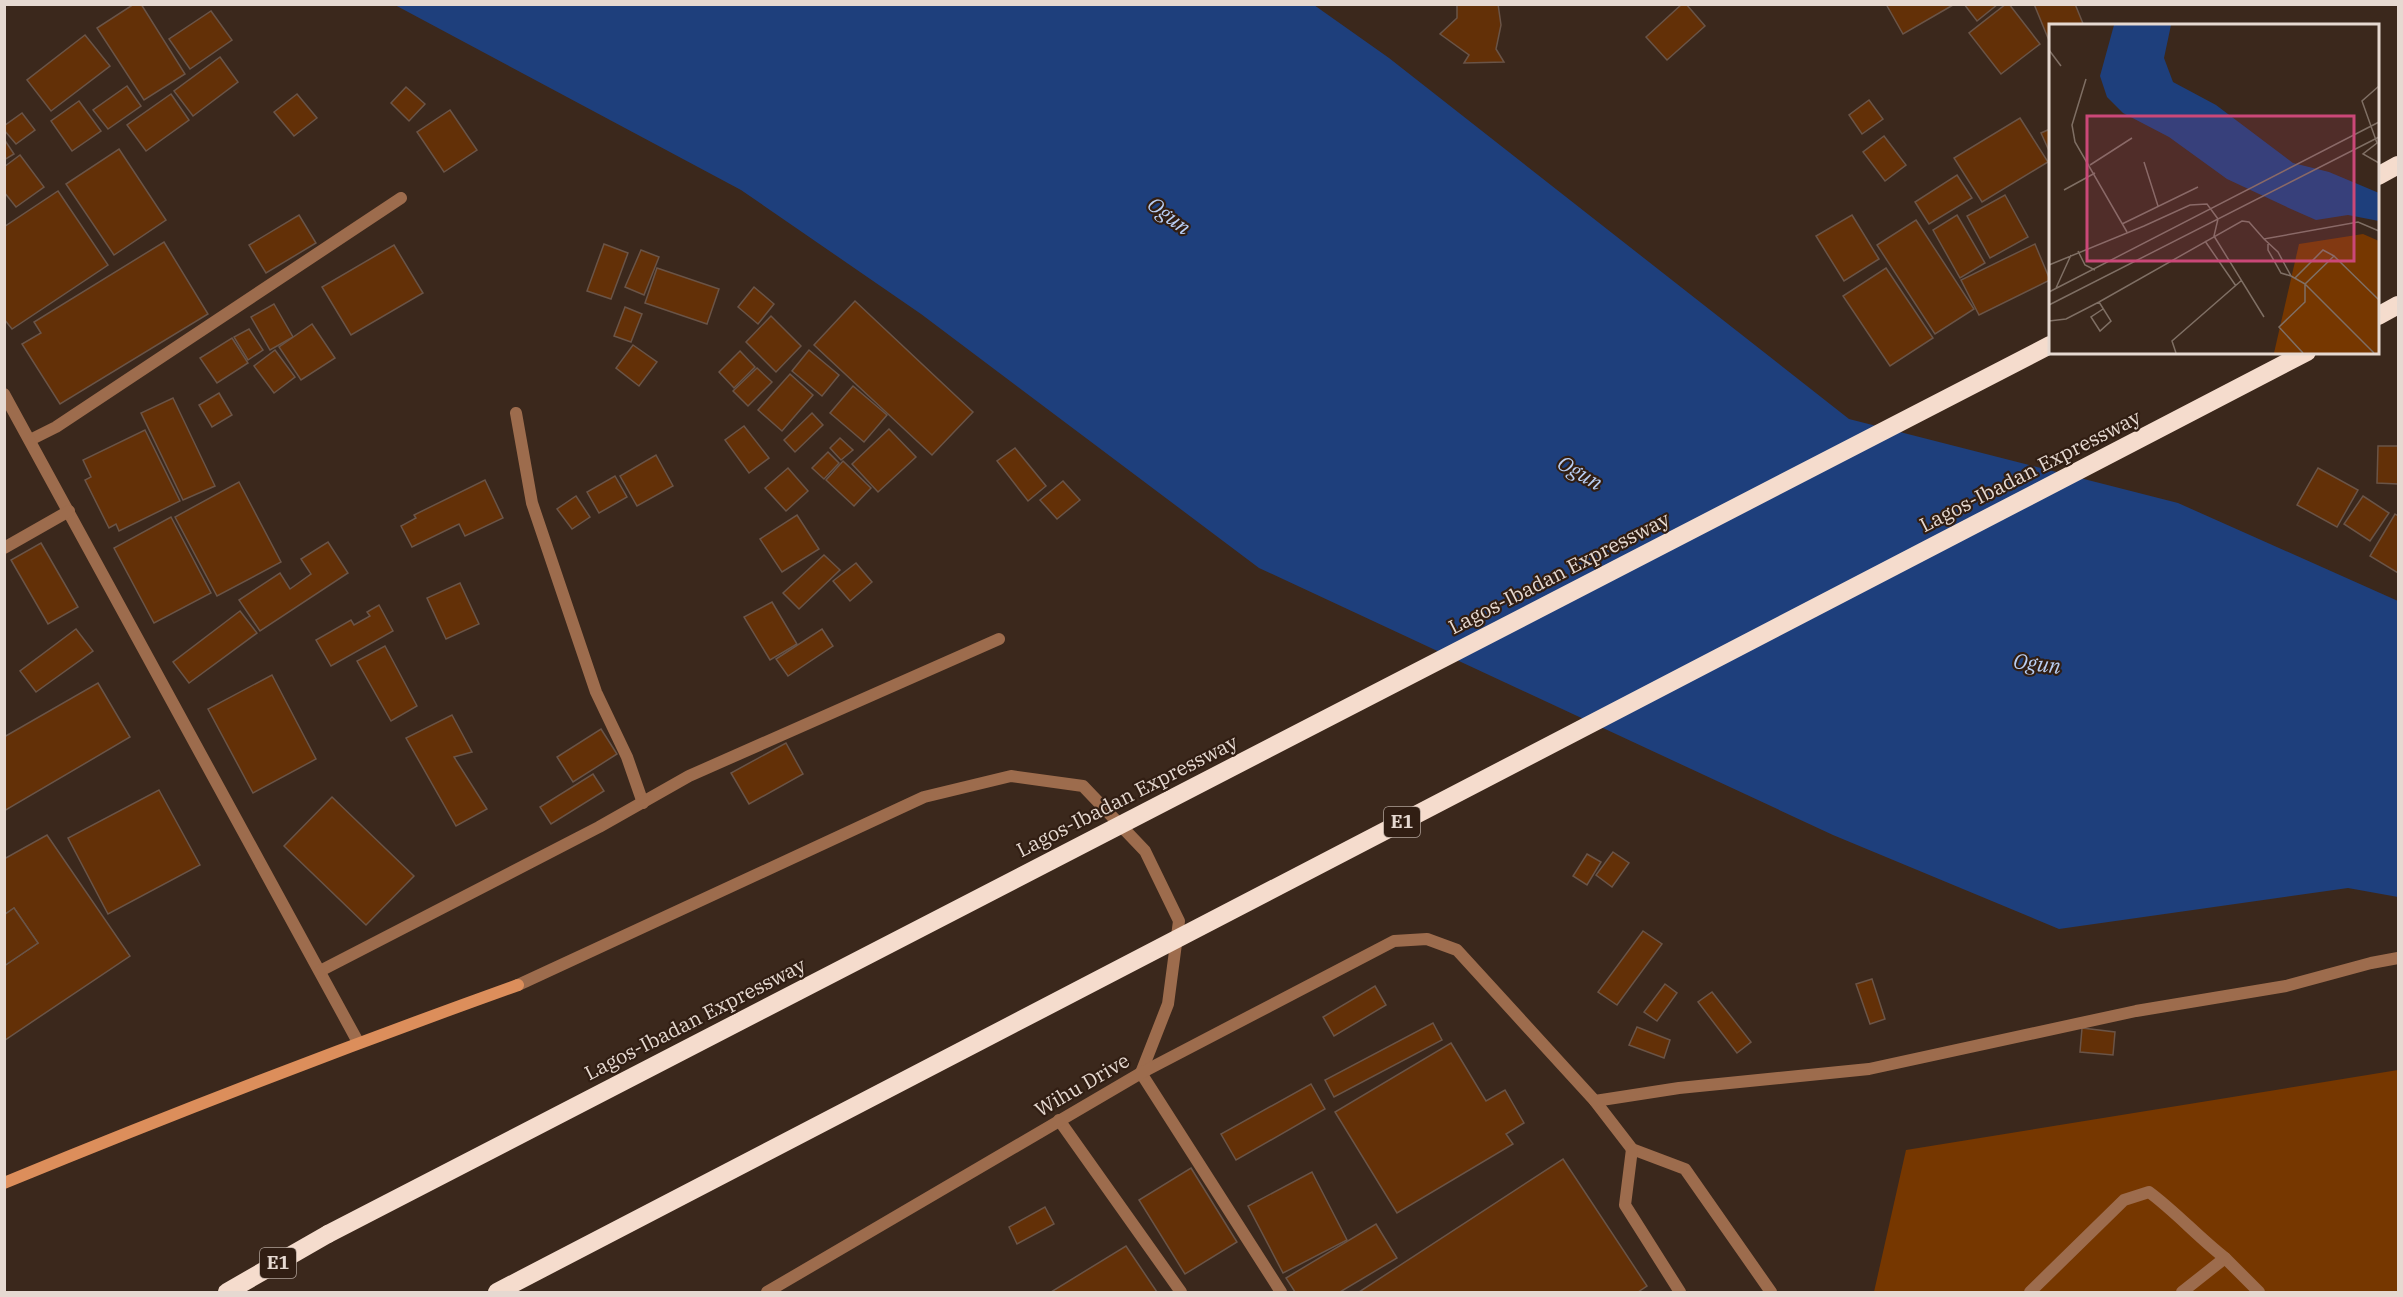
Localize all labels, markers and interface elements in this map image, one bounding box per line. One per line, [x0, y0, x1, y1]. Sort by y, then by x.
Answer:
inset map [2049, 24, 2379, 354]
water label: Ogun [1142, 190, 1197, 241]
street label: Lagos-Ibadan Expressway [1915, 403, 2145, 538]
water label: Ogun [1553, 448, 1608, 496]
street label: Lagos-Ibadan Expressway [1444, 505, 1674, 640]
water label: Ogun [2012, 646, 2063, 680]
street label: Lagos-Ibadan Expressway [1012, 728, 1242, 863]
road number: E1 [1384, 807, 1420, 837]
street label: Lagos-Ibadan Expressway [580, 951, 810, 1086]
street label: Wihu Drive [1029, 1047, 1134, 1123]
road number: E1 [260, 1248, 296, 1278]

